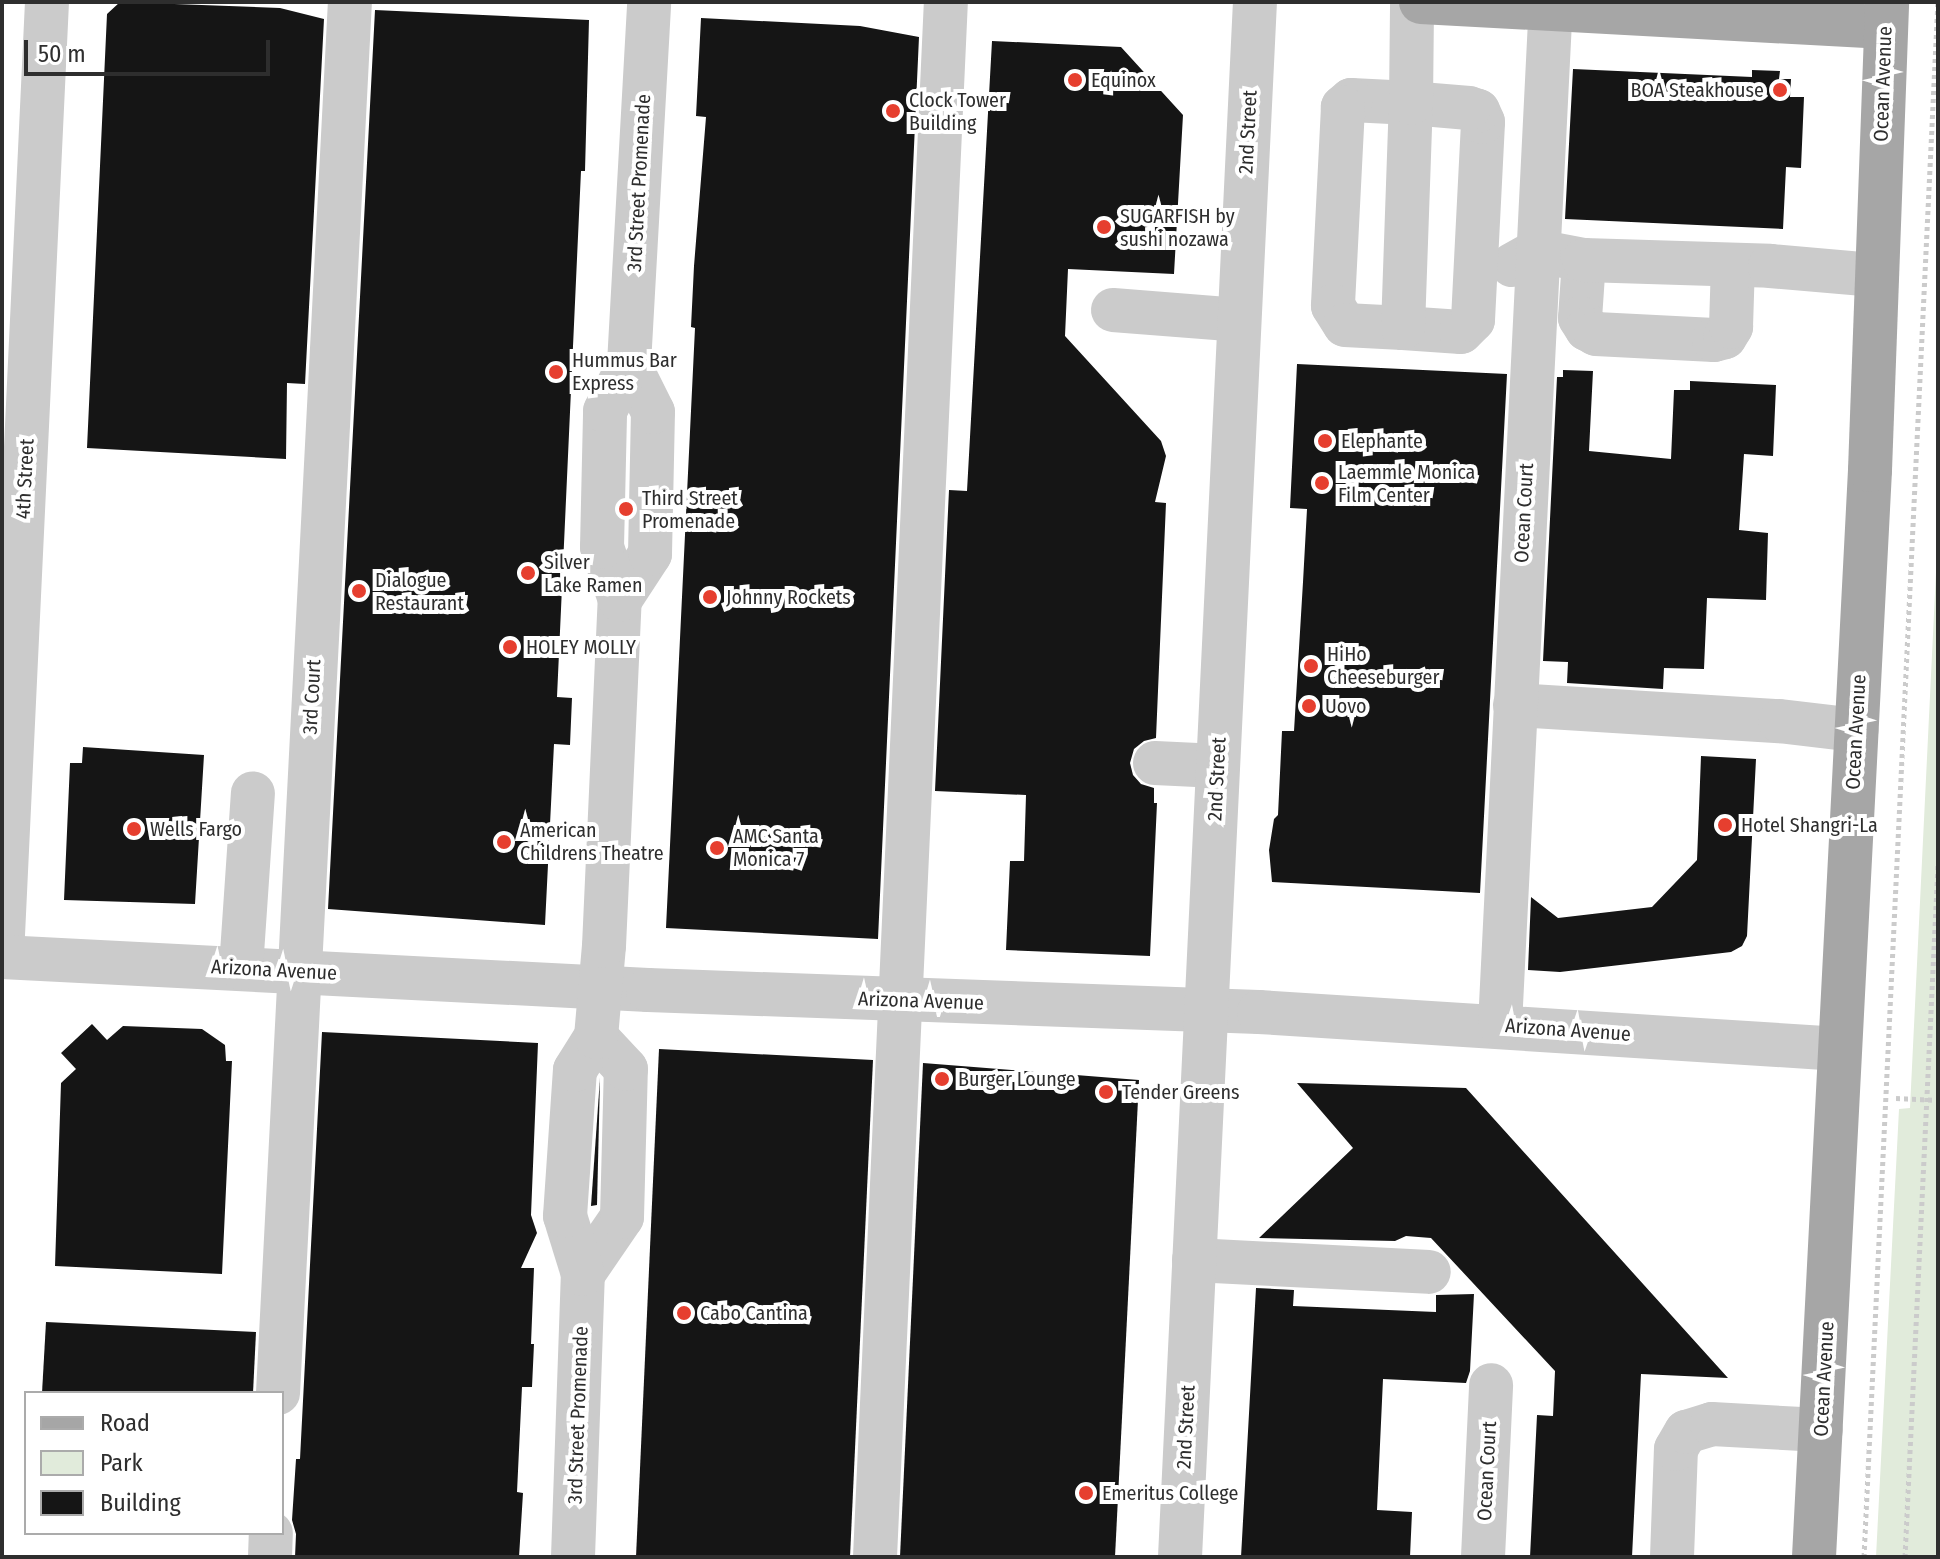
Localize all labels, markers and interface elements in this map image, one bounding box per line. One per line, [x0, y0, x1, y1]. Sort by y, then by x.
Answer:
scale bar [28, 24, 274, 74]
street label: Ocean Avenue [1869, 26, 1897, 142]
text: 50 m [38, 40, 86, 68]
place label: Equinox [1091, 68, 1156, 92]
marker: Equinox [1066, 71, 1084, 89]
place label: BOA Steakhouse [1631, 78, 1764, 102]
marker: BOA Steakhouse [1771, 81, 1789, 99]
place label: Clock Tower Building [909, 88, 1006, 135]
street label: 2nd Street [1234, 89, 1262, 175]
street label: 3rd Street Promenade [622, 94, 656, 272]
marker: Clock Tower Building [884, 102, 902, 120]
place label: SUGARFISH by sushi nozawa [1120, 204, 1235, 251]
marker: SUGARFISH by sushi nozawa [1095, 218, 1113, 236]
place label: Hummus Bar Express [572, 348, 677, 395]
marker: Hummus Bar Express [547, 363, 565, 381]
place label: Elephante [1341, 429, 1423, 453]
marker: Elephante [1316, 432, 1334, 450]
street label: 4th Street [11, 438, 39, 520]
place label: Laemmle Monica Film Center [1338, 460, 1475, 507]
street label: Ocean Court [1509, 463, 1539, 563]
marker: Laemmle Monica Film Center [1313, 474, 1331, 492]
place label: Third Street Promenade [642, 486, 738, 533]
marker: Third Street Promenade [617, 500, 635, 518]
place label: Silver Lake Ramen [544, 550, 643, 597]
marker: Silver Lake Ramen [519, 564, 537, 582]
place label: Dialogue Restaurant [375, 568, 464, 615]
marker: Dialogue Restaurant [350, 582, 368, 600]
place label: Johnny Rockets [726, 585, 851, 609]
marker: Johnny Rockets [701, 588, 719, 606]
place label: HOLEY MOLLY [526, 635, 636, 659]
marker: HOLEY MOLLY [501, 638, 519, 656]
place label: HiHo Cheeseburger [1327, 642, 1439, 689]
marker: HiHo Cheeseburger [1302, 657, 1320, 675]
street label: 3rd Court [298, 659, 326, 735]
street label: Ocean Avenue [1841, 674, 1871, 790]
place label: Uovo [1325, 694, 1367, 718]
marker: Uovo [1300, 697, 1318, 715]
street label: 2nd Street [1203, 736, 1231, 822]
place label: Hotel Shangri-La [1741, 813, 1878, 837]
marker: Hotel Shangri-La [1716, 816, 1734, 834]
place label: Wells Fargo [150, 817, 242, 841]
place label: American Childrens Theatre [520, 818, 664, 865]
marker: Wells Fargo [125, 820, 143, 838]
place label: AMC Santa Monica 7 [733, 824, 819, 871]
marker: American Childrens Theatre [495, 833, 513, 851]
marker: AMC Santa Monica 7 [708, 839, 726, 857]
street label: Arizona Avenue [210, 955, 338, 985]
street label: Arizona Avenue [858, 987, 984, 1015]
street label: Arizona Avenue [1504, 1014, 1632, 1046]
place label: Burger Lounge [958, 1067, 1076, 1091]
marker: Burger Lounge [933, 1070, 951, 1088]
place label: Tender Greens [1122, 1080, 1240, 1104]
marker: Tender Greens [1097, 1083, 1115, 1101]
place label: Cabo Cantina [700, 1301, 808, 1325]
marker: Cabo Cantina [675, 1304, 693, 1322]
street label: Ocean Avenue [1809, 1321, 1839, 1437]
street label: 3rd Street Promenade [563, 1326, 593, 1504]
street label: 2nd Street [1172, 1384, 1200, 1470]
legend [24, 1391, 284, 1535]
text: Road [100, 1409, 150, 1437]
street label: Ocean Court [1472, 1421, 1502, 1521]
text: Park [100, 1449, 143, 1477]
place label: Emeritus College [1102, 1481, 1238, 1505]
marker: Emeritus College [1077, 1484, 1095, 1502]
text: Building [100, 1489, 181, 1517]

